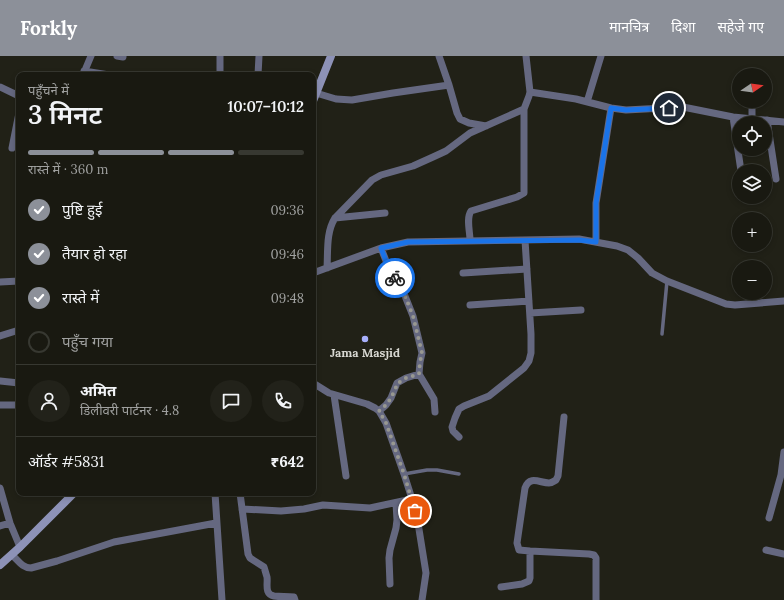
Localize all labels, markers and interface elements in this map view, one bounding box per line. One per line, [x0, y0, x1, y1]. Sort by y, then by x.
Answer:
text: Forkly [20, 16, 77, 40]
text: मानचित्र [609, 18, 649, 36]
text: दिशा [671, 18, 695, 36]
text: सहेजे गए [717, 18, 764, 36]
north arrow [732, 68, 772, 108]
map controls [732, 68, 772, 300]
text: पहुँचने में [28, 82, 69, 99]
pin [652, 91, 686, 125]
text: 10:07–10:12 [227, 97, 304, 116]
icon: home [658, 97, 680, 119]
text: 3 मिनट [28, 98, 102, 131]
button: locate [732, 116, 772, 156]
text: रास्ते में · 360 m [28, 161, 108, 178]
button: layers [732, 164, 772, 204]
icon: check [28, 199, 50, 221]
text: पुष्टि हुई [62, 200, 102, 219]
text: 09:36 [270, 202, 304, 219]
button: + [732, 212, 772, 252]
icon: check [28, 243, 50, 265]
text: तैयार हो रहा [62, 244, 127, 263]
text: 09:46 [271, 246, 304, 263]
courier [375, 258, 415, 298]
button: − [732, 260, 772, 300]
icon: bike [384, 267, 406, 289]
icon: check [28, 287, 50, 309]
text: रास्ते में [62, 288, 99, 307]
text: 09:48 [271, 290, 304, 307]
text: पहुँच गया [62, 332, 113, 351]
marker: Jama Masjid [360, 334, 370, 344]
place label: Jama Masjid [330, 345, 400, 360]
button: person [28, 380, 70, 422]
button: chat [210, 380, 252, 422]
button: phone [262, 380, 304, 422]
text: अमित [80, 381, 116, 400]
text: डिलीवरी पार्टनर · 4.8 [80, 402, 179, 419]
text: ऑर्डर #5831 [28, 452, 104, 471]
text: ₹642 [271, 452, 304, 471]
pin [398, 494, 432, 528]
icon: bag [404, 500, 426, 522]

